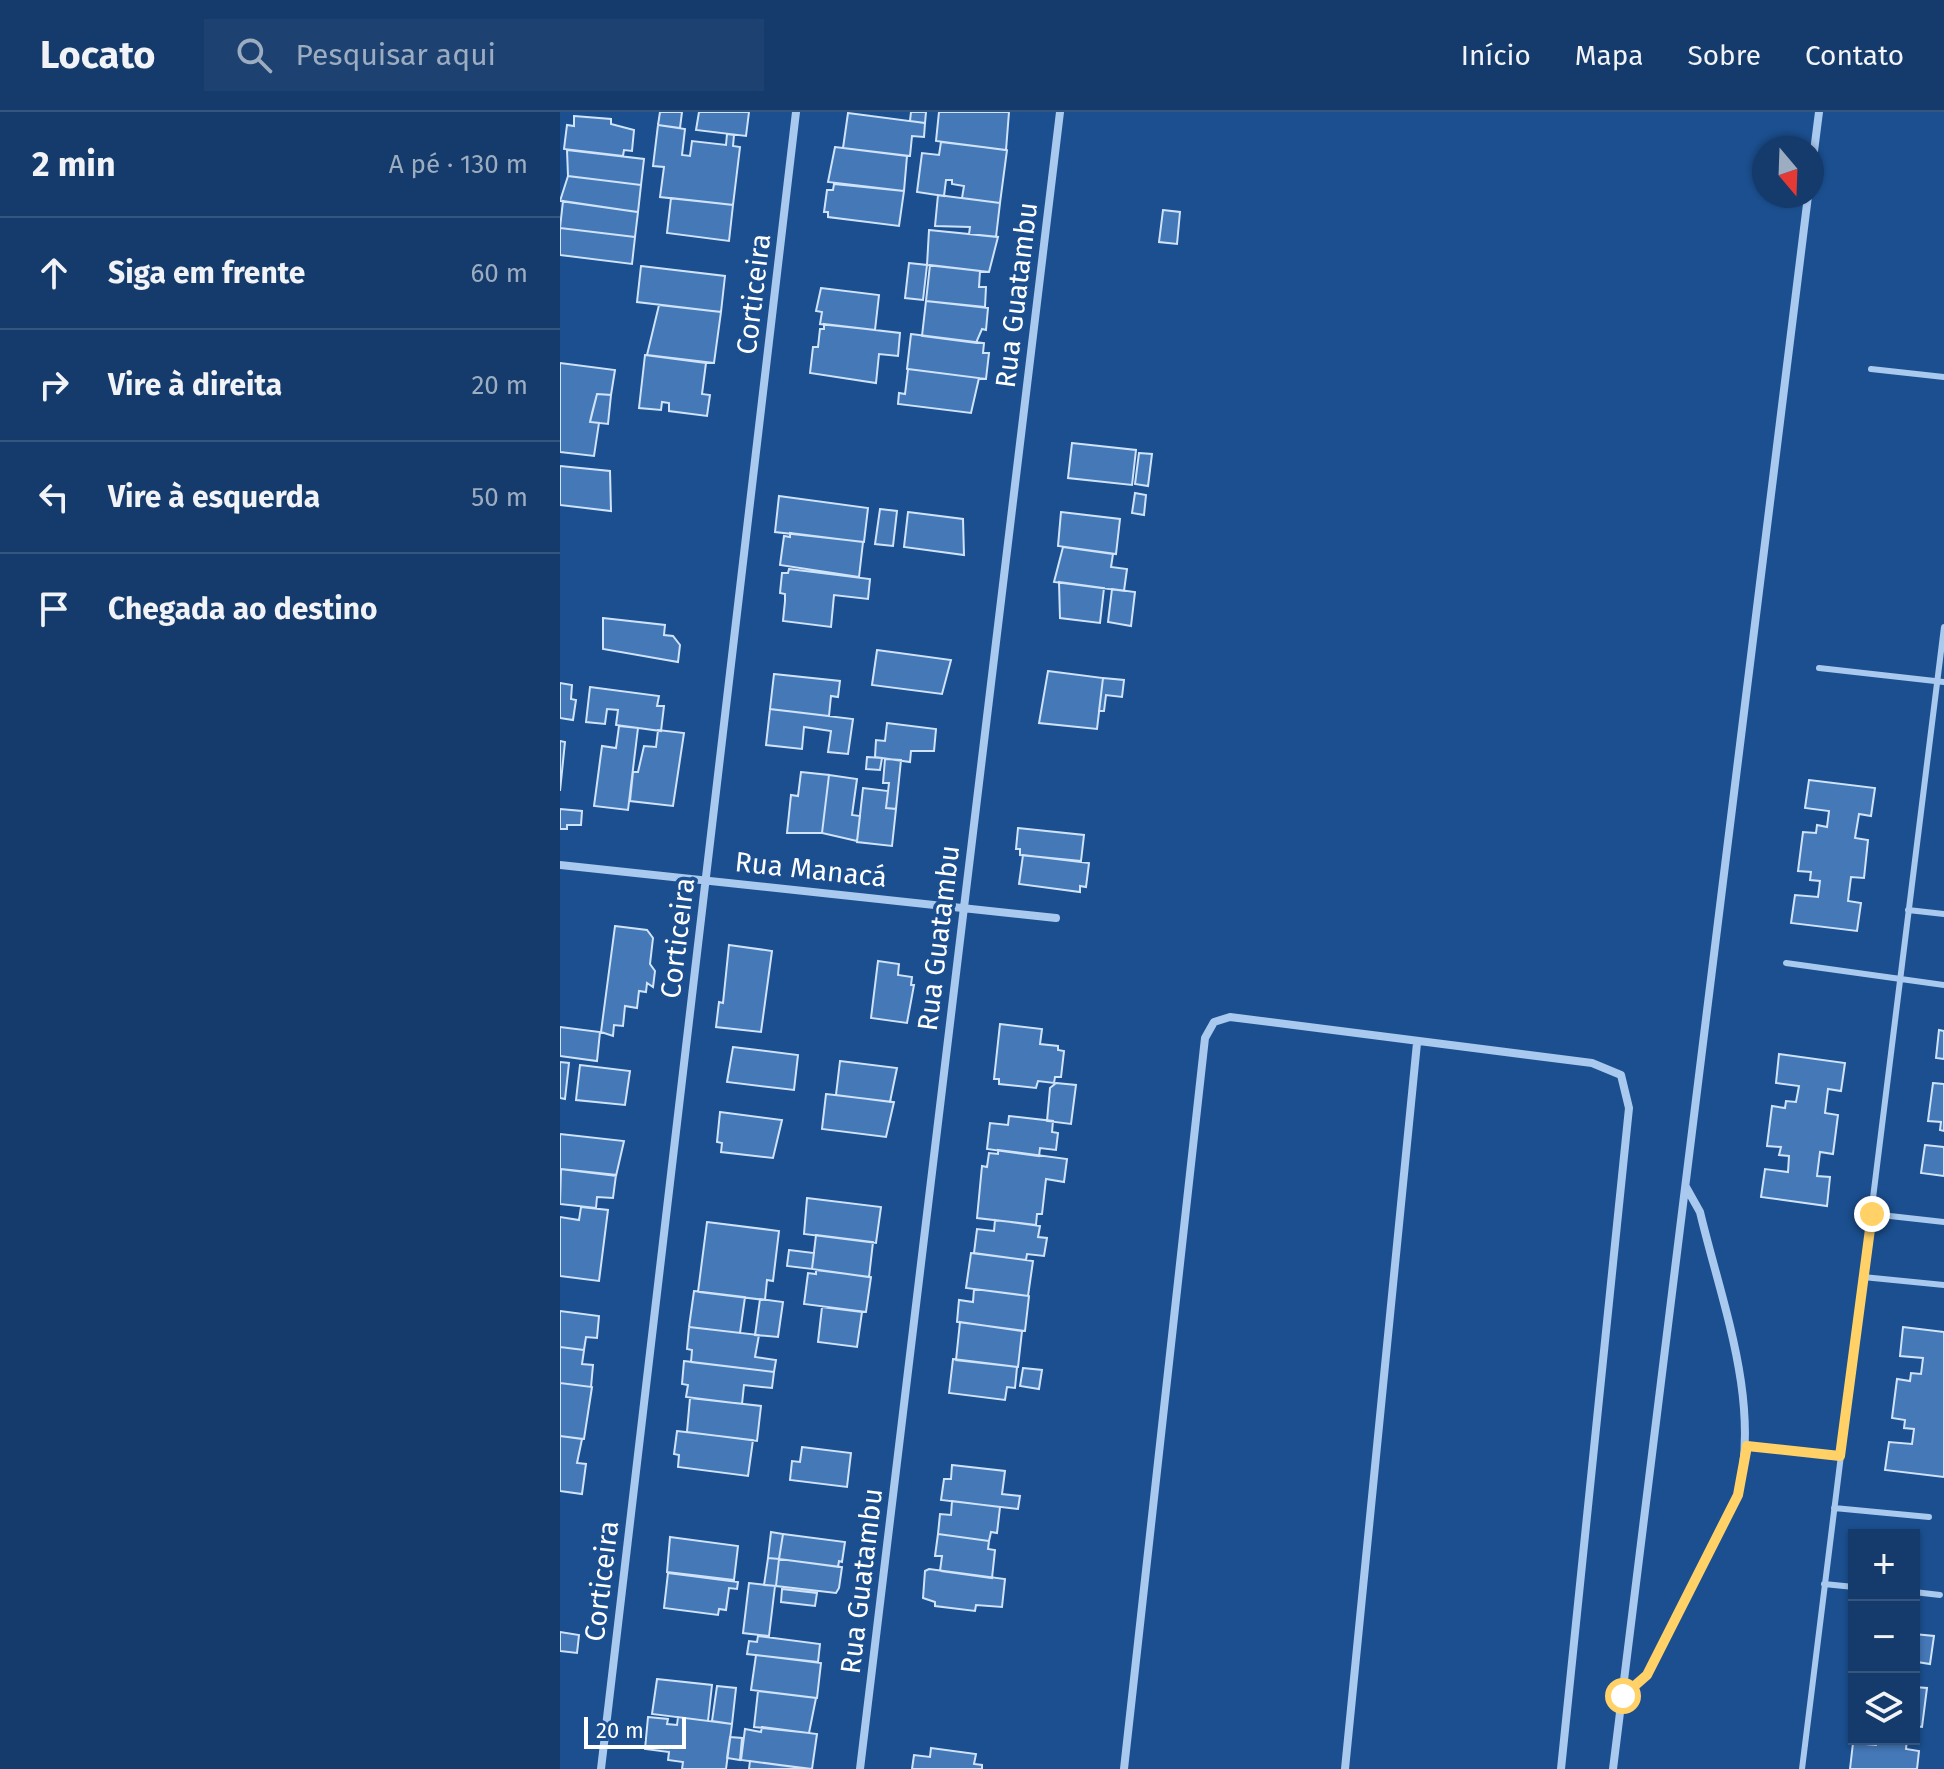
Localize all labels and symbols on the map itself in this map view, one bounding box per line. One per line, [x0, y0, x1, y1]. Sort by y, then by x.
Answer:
north arrow [1752, 136, 1824, 208]
street label: Rua Guatambu [989, 200, 1044, 390]
street label: Corticeira [730, 232, 777, 356]
street label: Rua Guatambu [911, 843, 966, 1033]
street label: Rua Manacá [733, 845, 889, 894]
street label: Corticeira [654, 876, 701, 1000]
route end [1854, 1196, 1890, 1232]
street label: Rua Guatambu [834, 1486, 889, 1676]
street label: Corticeira [578, 1519, 625, 1643]
route start [1605, 1678, 1641, 1714]
scale bar [584, 1713, 686, 1749]

